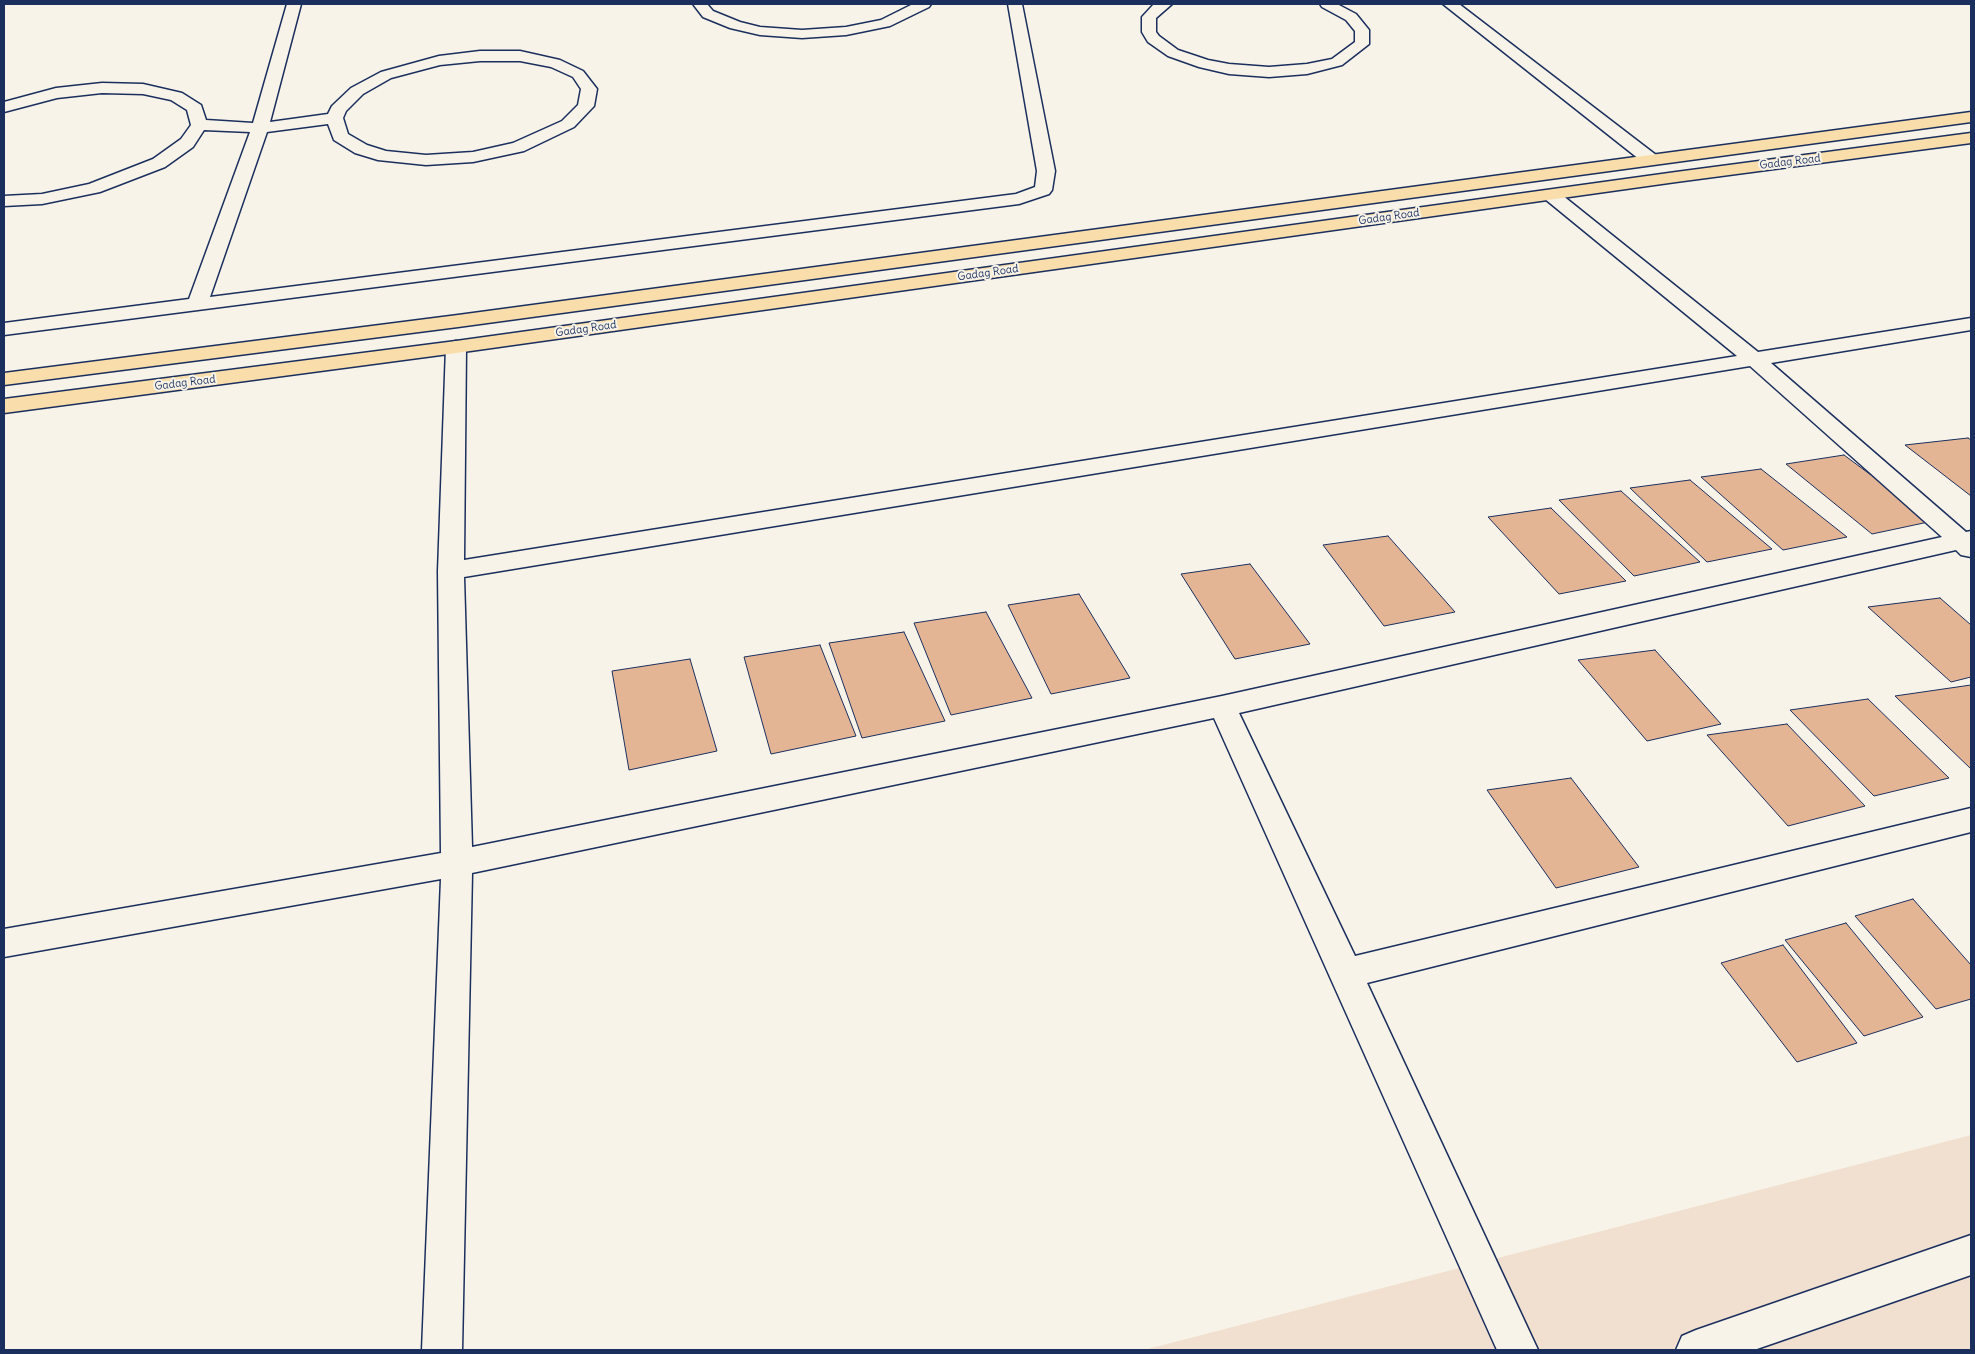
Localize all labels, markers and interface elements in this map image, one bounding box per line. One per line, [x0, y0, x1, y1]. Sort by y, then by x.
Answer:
street label: Gadag Road [1759, 152, 1821, 172]
street label: Gadag Road [1358, 206, 1420, 228]
street label: Gadag Road [957, 262, 1019, 284]
street label: Gadag Road [555, 318, 617, 340]
street label: Gadag Road [154, 373, 216, 393]

